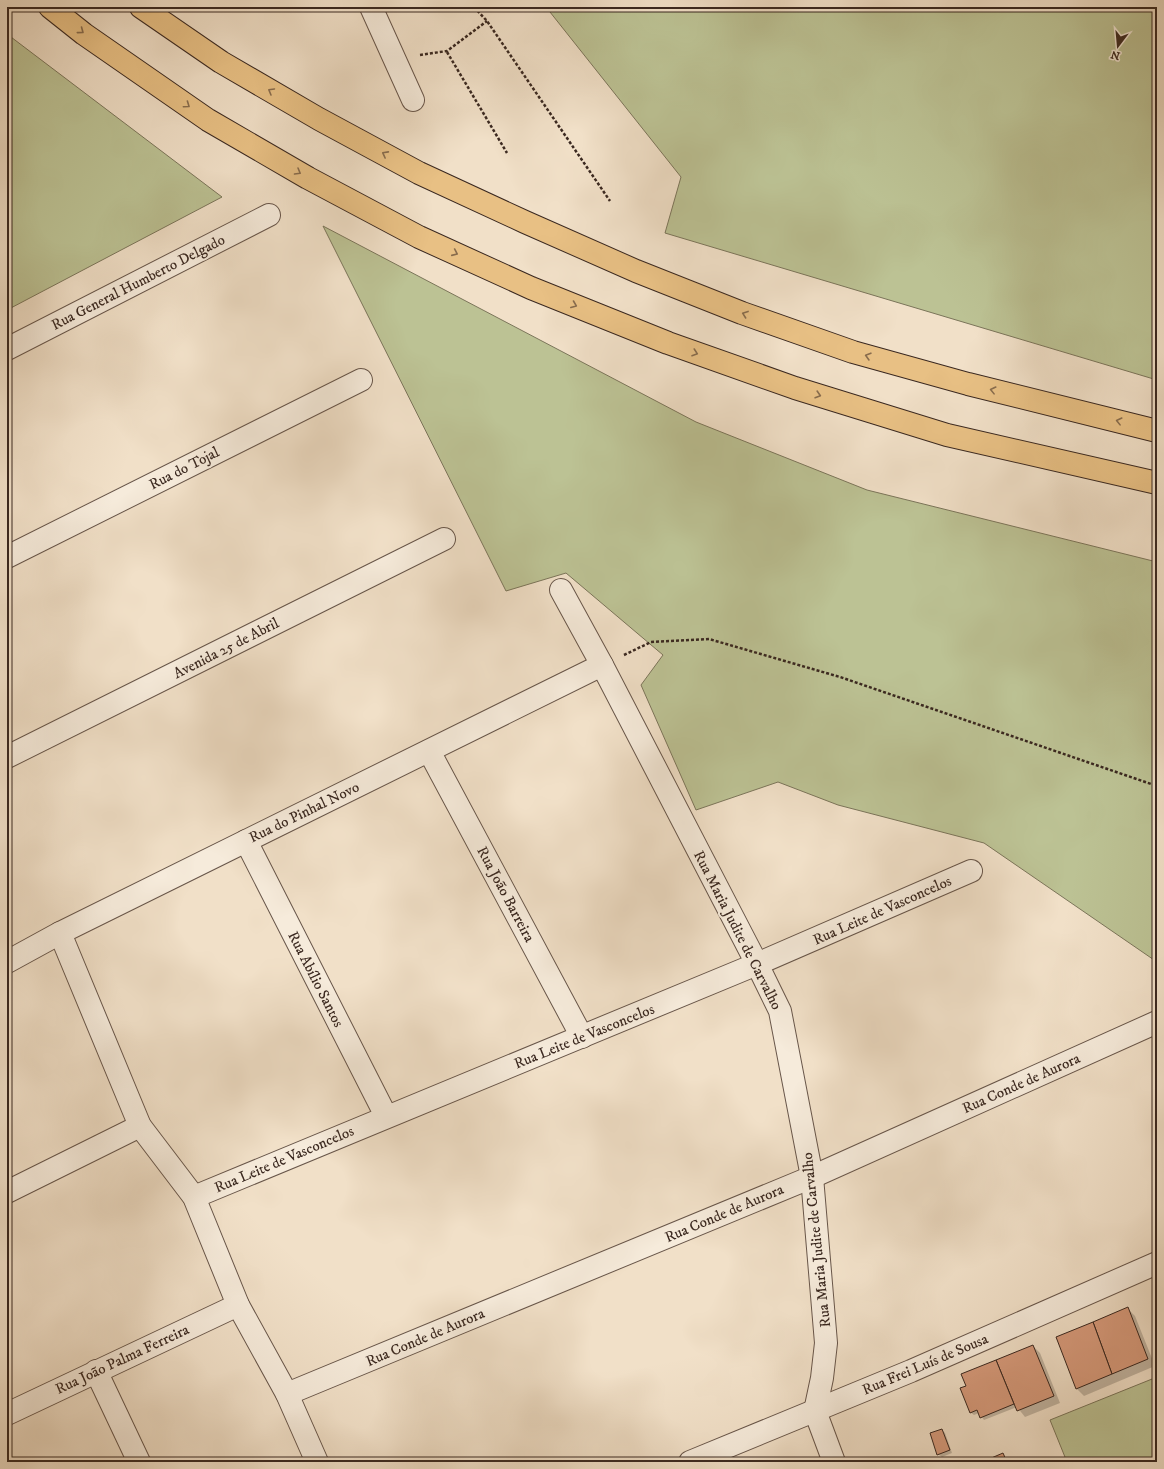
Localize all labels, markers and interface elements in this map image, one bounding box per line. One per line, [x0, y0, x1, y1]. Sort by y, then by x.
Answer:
one-way arrow [76, 26, 83, 33]
north arrow [1098, 26, 1138, 66]
text: N [1109, 47, 1122, 63]
one-way arrow [268, 89, 275, 96]
one-way arrow [183, 100, 190, 108]
one-way arrow [382, 152, 389, 159]
one-way arrow [294, 168, 301, 175]
street label: Rua General Humberto Delgado [48, 230, 228, 335]
one-way arrow [451, 248, 458, 256]
one-way arrow [571, 301, 578, 309]
one-way arrow [741, 310, 748, 318]
one-way arrow [691, 348, 698, 356]
one-way arrow [864, 352, 871, 361]
one-way arrow [990, 386, 997, 395]
one-way arrow [814, 390, 821, 399]
one-way arrow [1116, 418, 1122, 426]
street label: Rua do Tojal [146, 442, 223, 494]
street label: Avenida 25 de Abril [170, 613, 283, 683]
street label: Rua do Pinhal Novo [246, 778, 362, 847]
street label: Rua João Barreira [472, 843, 539, 946]
street label: Rua Maria Judite de Carvalho [689, 847, 786, 1013]
street label: Rua Leite de Vasconcelos [810, 871, 954, 950]
street label: Rua Abílio Santos [283, 928, 348, 1030]
street label: Rua Leite de Vasconcelos [511, 1000, 657, 1073]
street label: Rua Conde de Aurora [959, 1049, 1084, 1118]
street label: Rua Leite de Vasconcelos [212, 1121, 357, 1197]
street label: Rua Maria Judite de Carvalho [798, 1151, 835, 1328]
street label: Rua Conde de Aurora [662, 1180, 787, 1247]
street label: Rua Conde de Aurora [363, 1304, 488, 1371]
street label: Rua João Palma Ferreira [52, 1320, 193, 1399]
street label: Rua Frei Luís de Sousa [859, 1329, 992, 1400]

